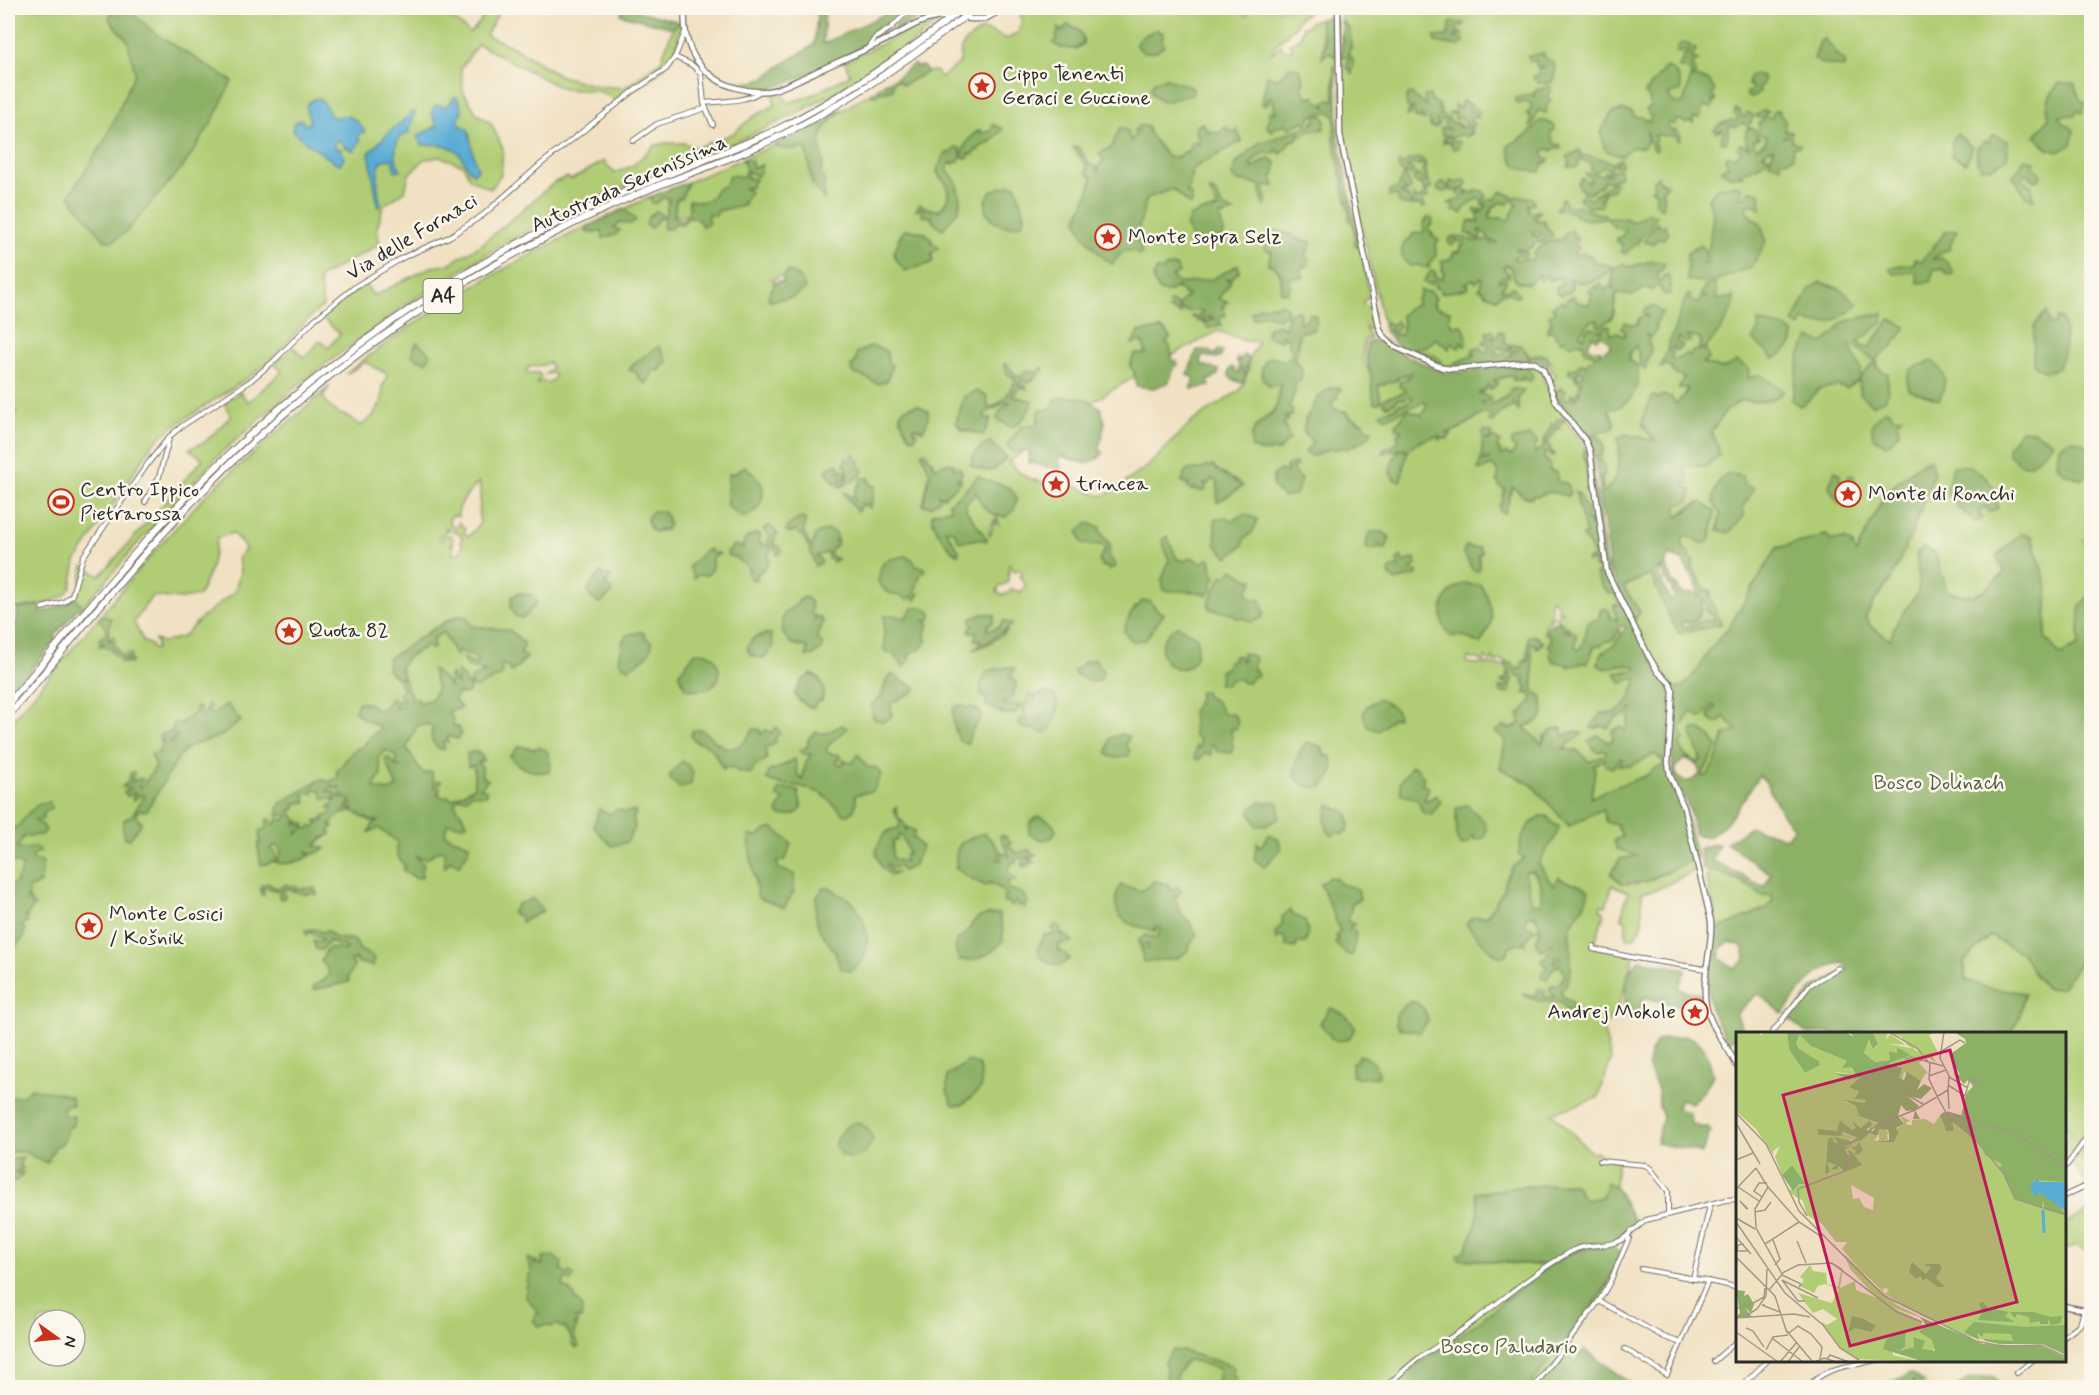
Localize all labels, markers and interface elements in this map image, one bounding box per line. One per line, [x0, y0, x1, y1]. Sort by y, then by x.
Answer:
place label: Cippo Tenenti Geraci e Guccione [1002, 60, 1150, 112]
place icon: Cippo Tenenti Geraci e Guccione [967, 71, 997, 101]
street label: Autostrada Serenissima [527, 128, 731, 240]
street label: Via delle Fornaci [341, 187, 483, 287]
place icon: Monte sopra Selz [1093, 222, 1123, 252]
place label: Monte sopra Selz [1128, 223, 1282, 251]
road number: A4 [424, 279, 462, 313]
place icon: trincea [1041, 469, 1071, 499]
place label: trincea [1075, 470, 1149, 498]
place label: Centro Ippico Pietrarossa [80, 476, 199, 528]
place icon: Monte di Ronchi [1833, 479, 1863, 509]
place label: Monte di Ronchi [1868, 480, 2015, 508]
sports icon: Centro Ippico Pietrarossa [46, 487, 76, 517]
place icon: Quota 82 [274, 616, 304, 646]
place label: Quota 82 [308, 617, 389, 645]
park label: Bosco Dolinach [1874, 769, 2004, 797]
place label: Monte Cosici / Košnik [109, 900, 223, 952]
place icon: Monte Cosici / Košnik [74, 911, 104, 941]
place icon: Andrej Mokole [1680, 997, 1710, 1027]
place label: Andrej Mokole [1547, 998, 1676, 1026]
inset map [1736, 1032, 2066, 1362]
north arrow [27, 1308, 87, 1368]
park label: Bosco Paludario [1440, 1333, 1578, 1361]
text: N [59, 1334, 82, 1349]

